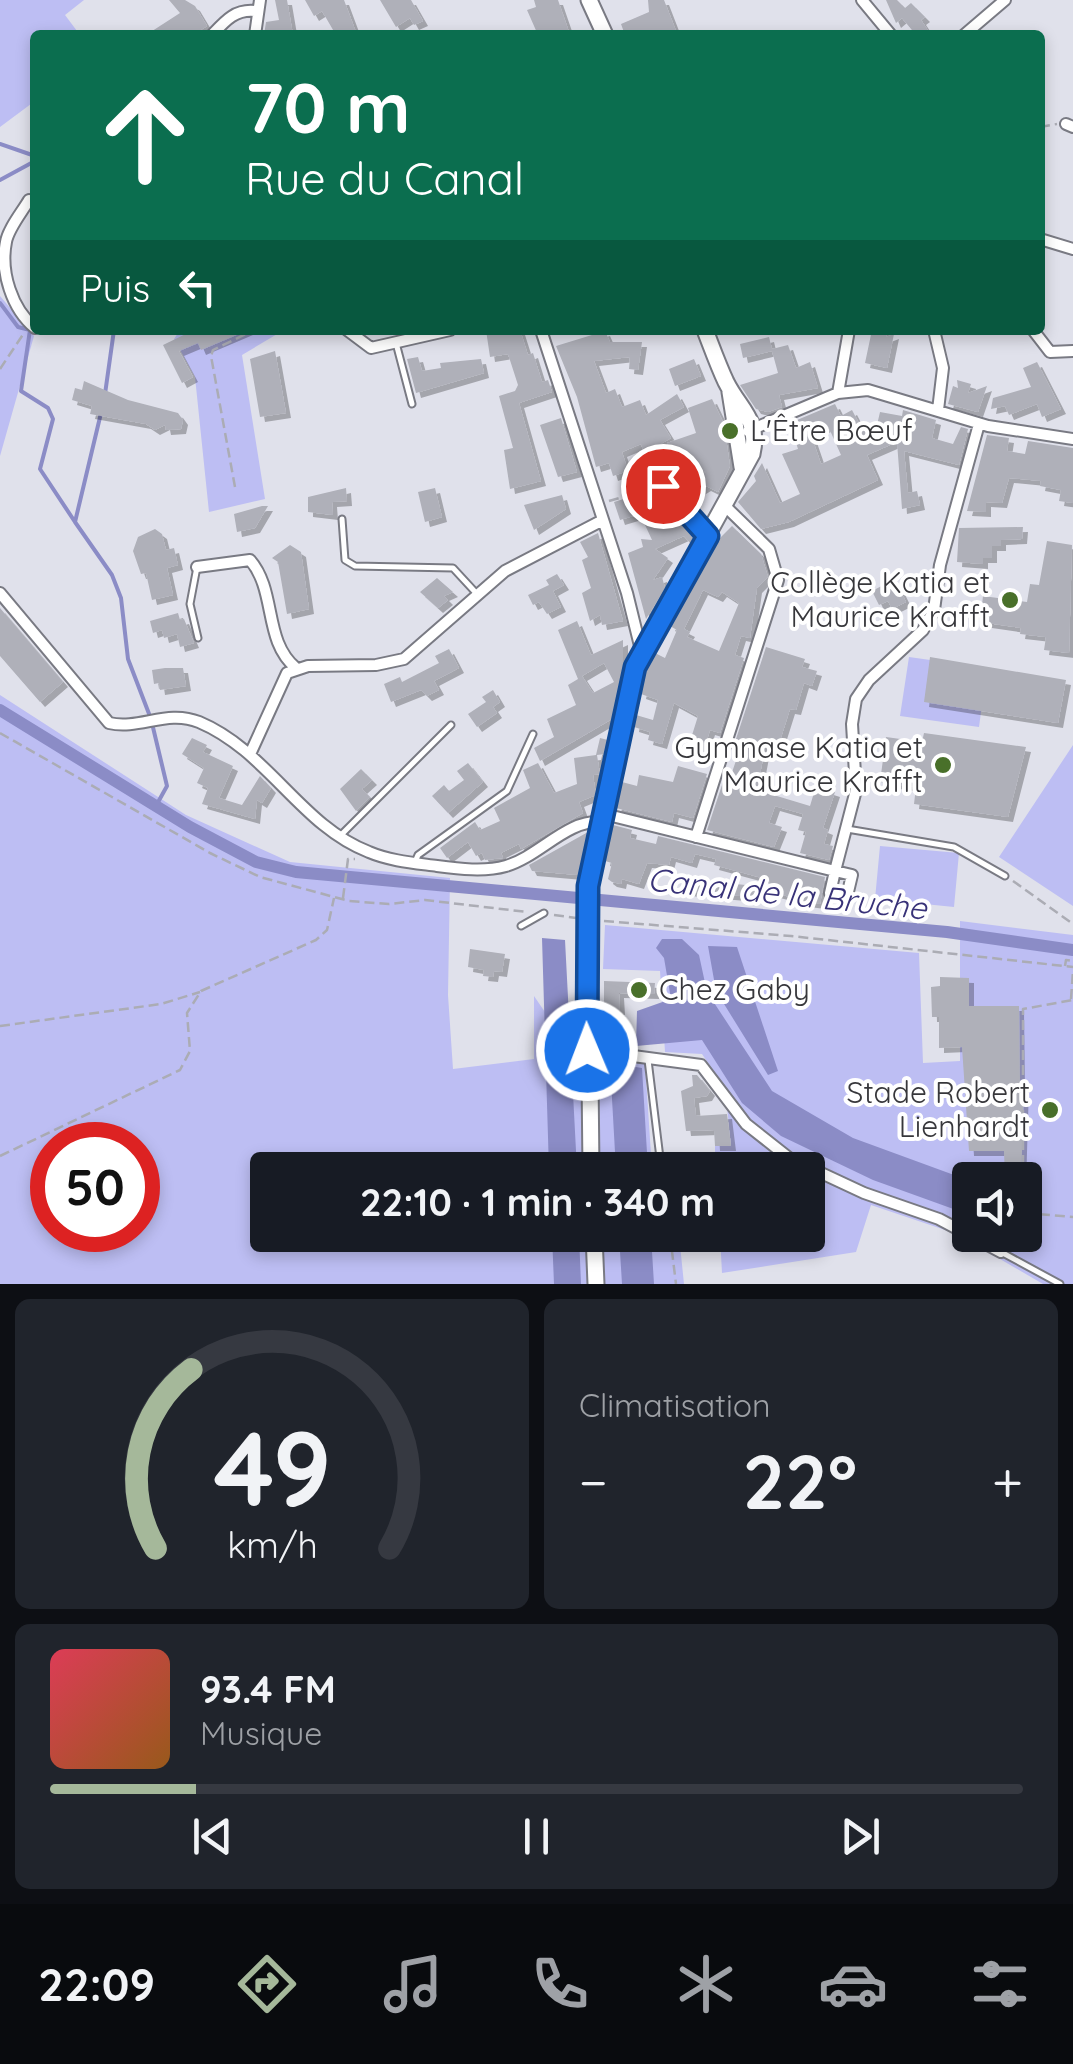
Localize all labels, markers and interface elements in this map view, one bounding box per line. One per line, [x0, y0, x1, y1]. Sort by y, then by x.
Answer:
text: 70 m [245, 63, 411, 151]
icon: ahead [80, 70, 210, 200]
text: Rue du Canal [245, 150, 524, 206]
icon: left [170, 260, 225, 315]
text: Puis [80, 264, 150, 312]
place label: L'Être Bœuf [750, 411, 913, 449]
marker: L'Être Bœuf [719, 420, 741, 442]
pin [621, 444, 706, 529]
icon: arrive [636, 459, 691, 514]
place label: Collège Katia et Maurice Krafft [770, 563, 990, 635]
marker: Collège Katia et Maurice Krafft [999, 589, 1021, 611]
place label: Gymnase Katia et Maurice Krafft [675, 728, 923, 800]
marker: Gymnase Katia et Maurice Krafft [932, 754, 954, 776]
water label: Canal de la Bruche [646, 858, 930, 928]
place label: Chez Gaby [659, 970, 810, 1008]
marker: Chez Gaby [628, 979, 650, 1001]
position arrow [535, 998, 639, 1102]
place label: Stade Robert Lienhardt [847, 1073, 1030, 1145]
marker: Stade Robert Lienhardt [1039, 1099, 1061, 1121]
speed limit sign: 50 [30, 1122, 160, 1252]
map controls [952, 1162, 1042, 1252]
button: sound [952, 1162, 1042, 1252]
text: 22:10 · 1 min · 340 m [360, 1178, 715, 1226]
text: Climatisation [579, 1385, 771, 1425]
text: 49 [213, 1402, 331, 1532]
text: 22° [742, 1434, 857, 1528]
text: − [579, 1447, 608, 1516]
text: + [992, 1447, 1023, 1516]
text: km/h [227, 1522, 317, 1567]
text: 93.4 FM [200, 1665, 336, 1713]
text: Musique [200, 1713, 322, 1753]
icon: previous [185, 1809, 240, 1864]
icon: pause [509, 1809, 564, 1864]
icon: next [833, 1809, 888, 1864]
icon: directions [232, 1949, 302, 2019]
icon: music [378, 1949, 448, 2019]
icon: phone [525, 1949, 595, 2019]
icon: climate [671, 1949, 741, 2019]
icon: car [818, 1949, 888, 2019]
icon: filters [965, 1949, 1035, 2019]
text: 22:09 [38, 1956, 155, 2012]

